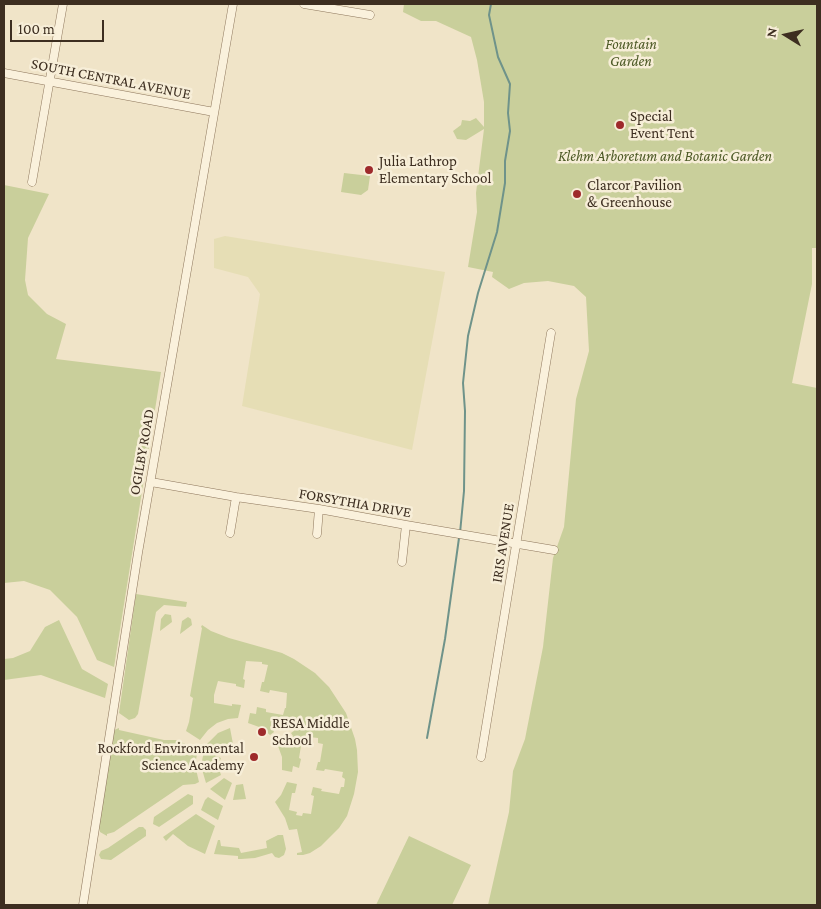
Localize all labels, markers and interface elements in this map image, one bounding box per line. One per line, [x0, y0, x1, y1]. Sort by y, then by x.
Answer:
scale bar [12, 10, 106, 42]
north arrow [761, 10, 811, 60]
text: 100 m [18, 21, 55, 37]
text: N [763, 26, 780, 38]
park label: Fountain Garden [605, 35, 657, 70]
street label: SOUTH CENTRAL AVENUE [30, 55, 192, 103]
place label: Special Event Tent [630, 107, 694, 142]
marker: Special Event Tent [614, 119, 626, 131]
park label: Klehm Arboretum and Botanic Garden [558, 147, 772, 165]
place label: Julia Lathrop Elementary School [379, 152, 491, 187]
marker: Julia Lathrop Elementary School [363, 164, 375, 176]
place label: Clarcor Pavilion & Greenhouse [587, 176, 682, 211]
marker: Clarcor Pavilion & Greenhouse [571, 188, 583, 200]
street label: OGILBY ROAD [126, 408, 158, 496]
street label: FORSYTHIA DRIVE [297, 484, 413, 522]
street label: IRIS AVENUE [488, 502, 518, 584]
place label: RESA Middle School [272, 714, 350, 749]
marker: RESA Middle School [256, 726, 268, 738]
place label: Rockford Environmental Science Academy [98, 739, 244, 774]
marker: Rockford Environmental Science Academy [248, 751, 260, 763]

